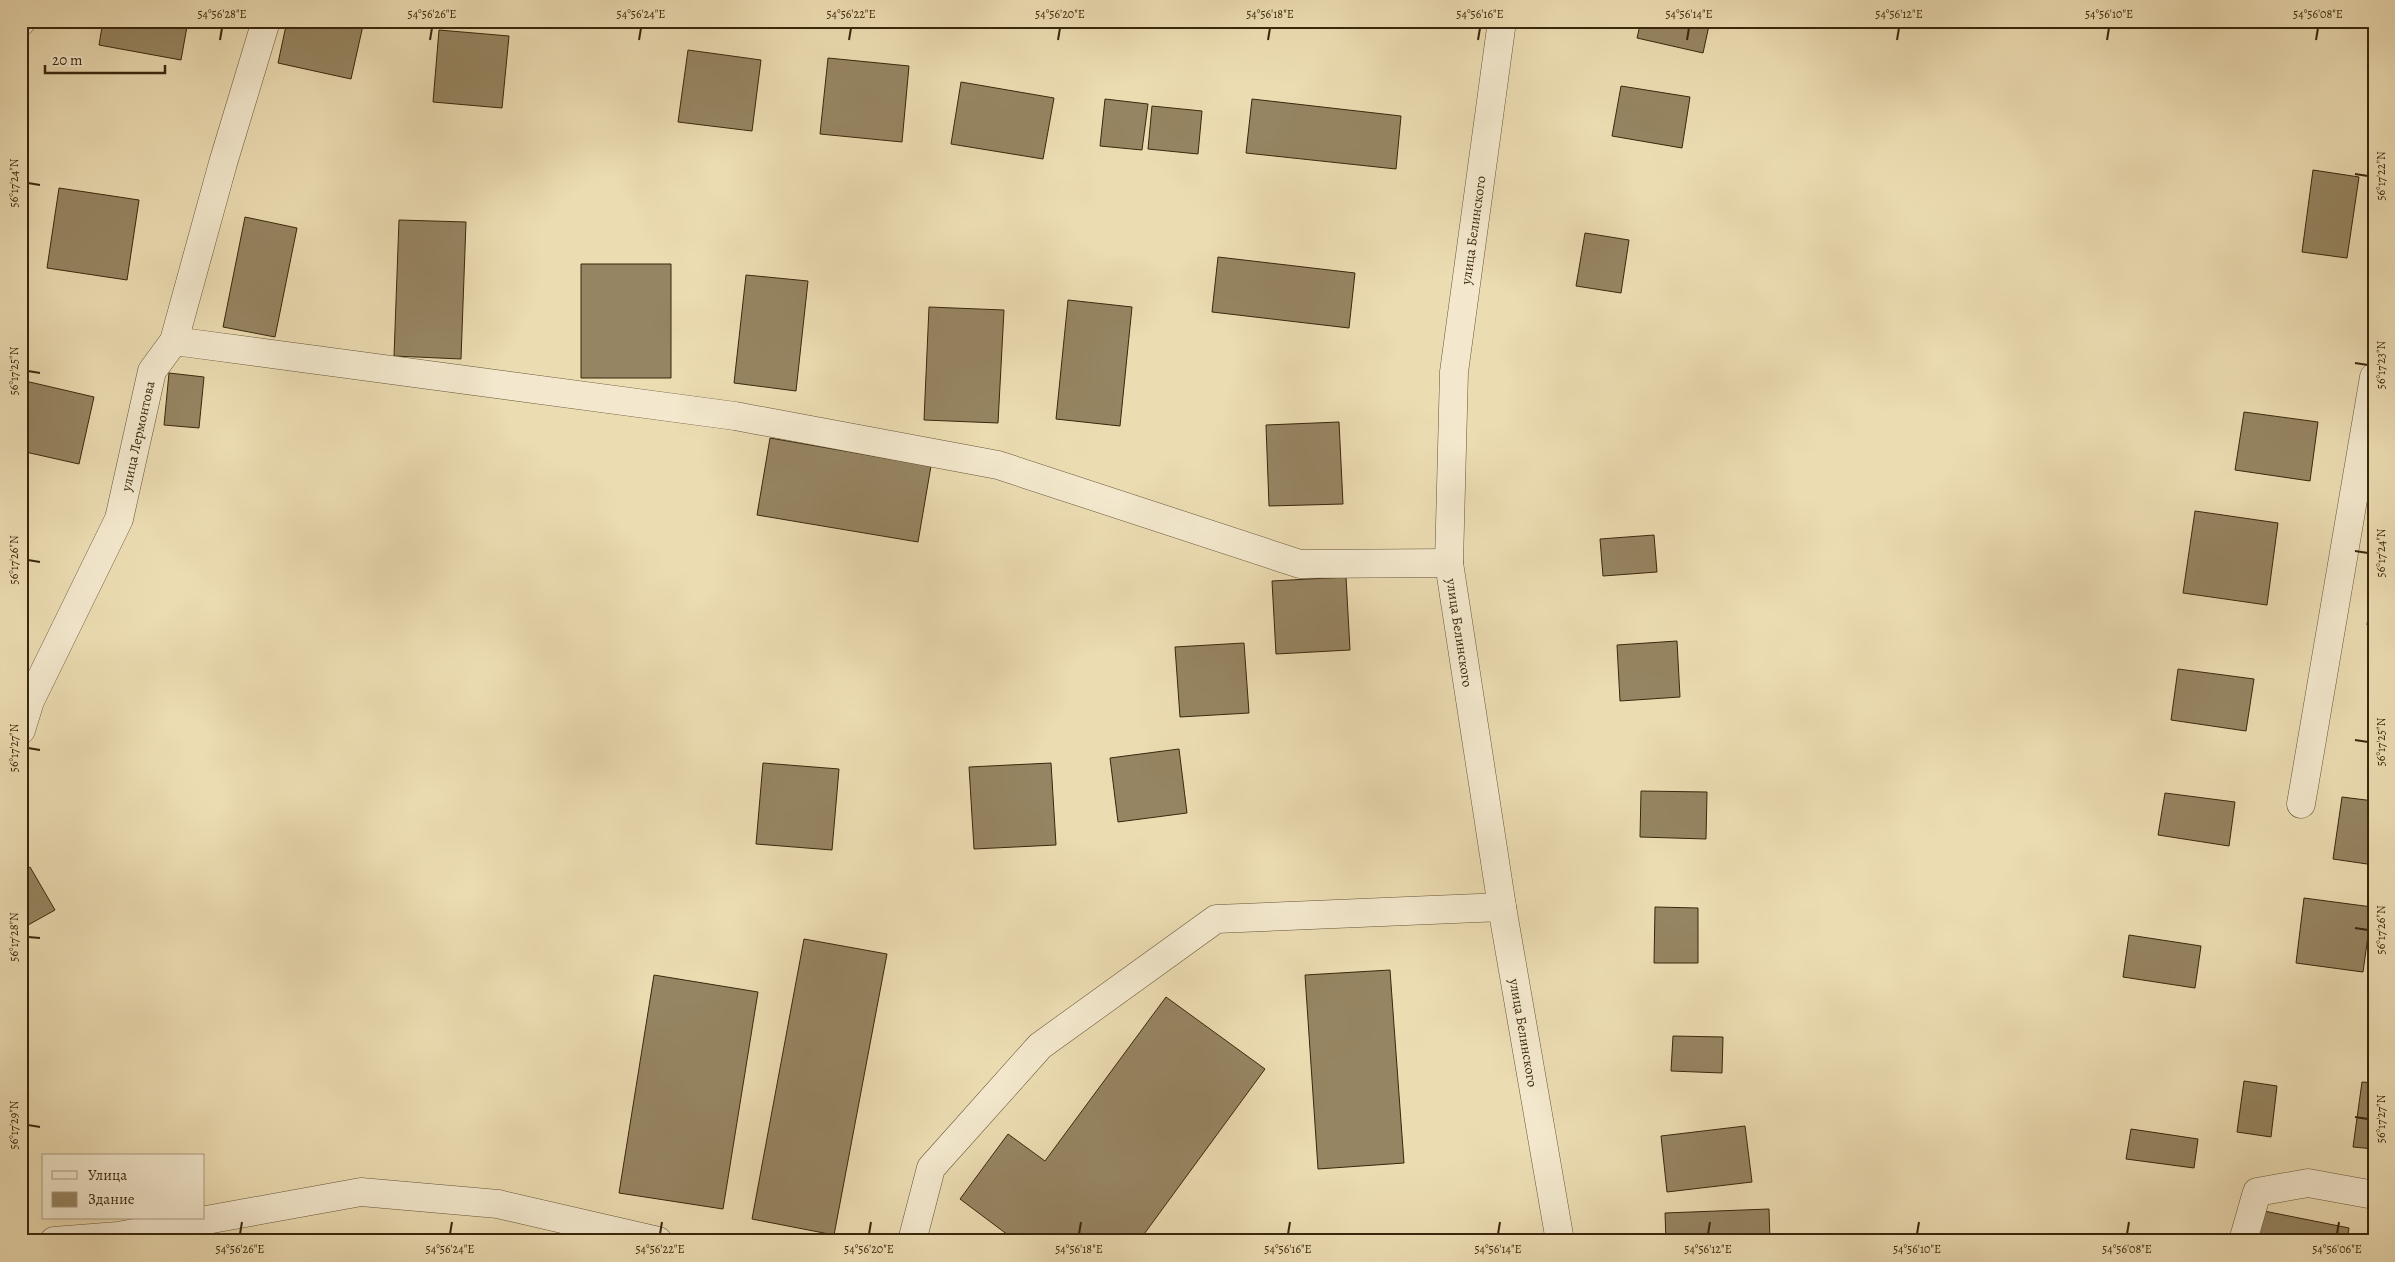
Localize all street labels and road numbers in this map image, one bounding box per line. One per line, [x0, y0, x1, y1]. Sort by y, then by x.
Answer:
street label: улица Белинского [1456, 174, 1491, 287]
street label: улица Лермонтова [116, 379, 160, 494]
street label: улица Белинского [1441, 576, 1477, 689]
street label: улица Белинского [1504, 976, 1542, 1089]

